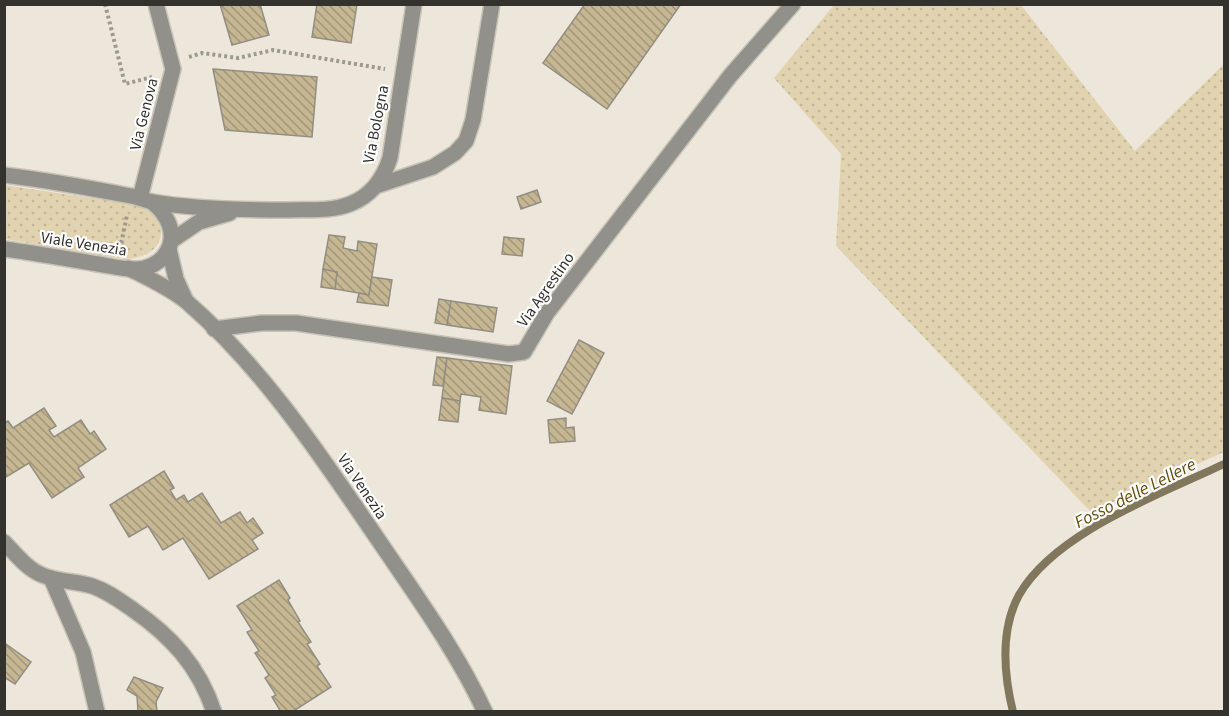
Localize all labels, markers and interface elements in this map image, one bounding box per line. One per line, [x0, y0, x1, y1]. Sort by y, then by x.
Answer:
street label: Via Genova [124, 76, 164, 153]
street label: Via Bologna [358, 83, 394, 165]
street label: Viale Venezia [39, 226, 128, 262]
street label: Via Agrestino [512, 248, 580, 331]
street label: Via Venezia [332, 449, 392, 524]
water label: Fosso delle Lellere [1070, 452, 1201, 535]

